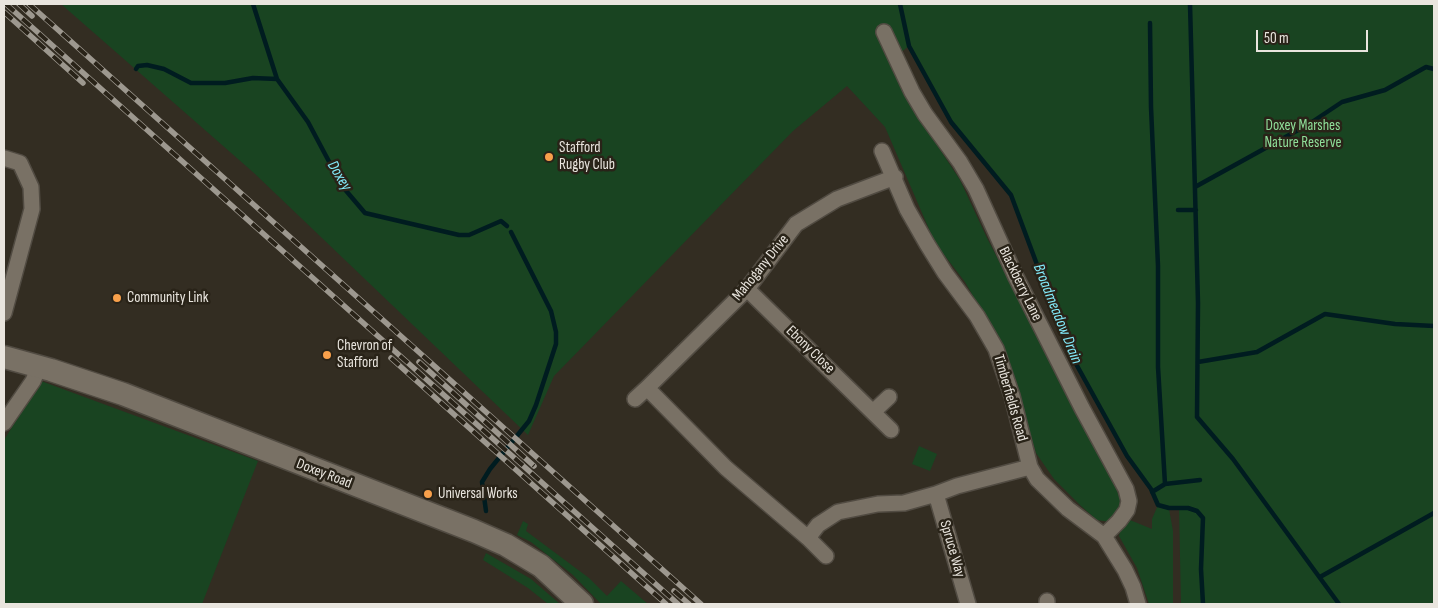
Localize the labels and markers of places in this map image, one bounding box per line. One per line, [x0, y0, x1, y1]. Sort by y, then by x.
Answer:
place label: Stafford Rugby Club [559, 139, 615, 174]
marker: Stafford Rugby Club [543, 151, 555, 163]
place label: Community Link [127, 289, 208, 307]
marker: Community Link [111, 292, 123, 304]
place label: Chevron of Stafford [337, 337, 392, 372]
marker: Chevron of Stafford [321, 349, 333, 361]
place label: Universal Works [438, 485, 518, 503]
marker: Universal Works [422, 488, 434, 500]

